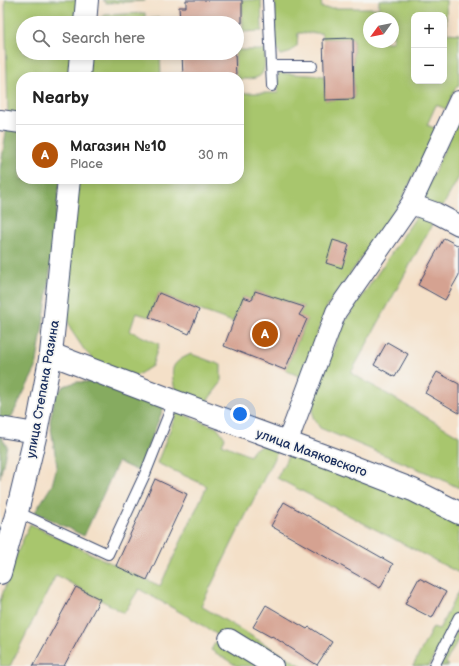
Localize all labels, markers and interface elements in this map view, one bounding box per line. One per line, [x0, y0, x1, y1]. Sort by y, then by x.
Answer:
north arrow [363, 12, 399, 48]
map controls [411, 12, 447, 84]
button: + [411, 12, 447, 48]
search box [16, 16, 244, 60]
icon: search [30, 27, 52, 49]
text: Search here [62, 29, 145, 48]
button: − [411, 48, 447, 84]
text: Nearby [32, 88, 89, 108]
text: Магазин №10 [70, 137, 166, 156]
text: A [41, 147, 49, 163]
text: 30 m [198, 147, 228, 163]
text: Place [70, 156, 103, 172]
street label: улица Степана Разина [23, 319, 63, 459]
pin: A [252, 319, 278, 349]
your location [230, 404, 250, 424]
street label: улица Маяковского [254, 425, 370, 481]

